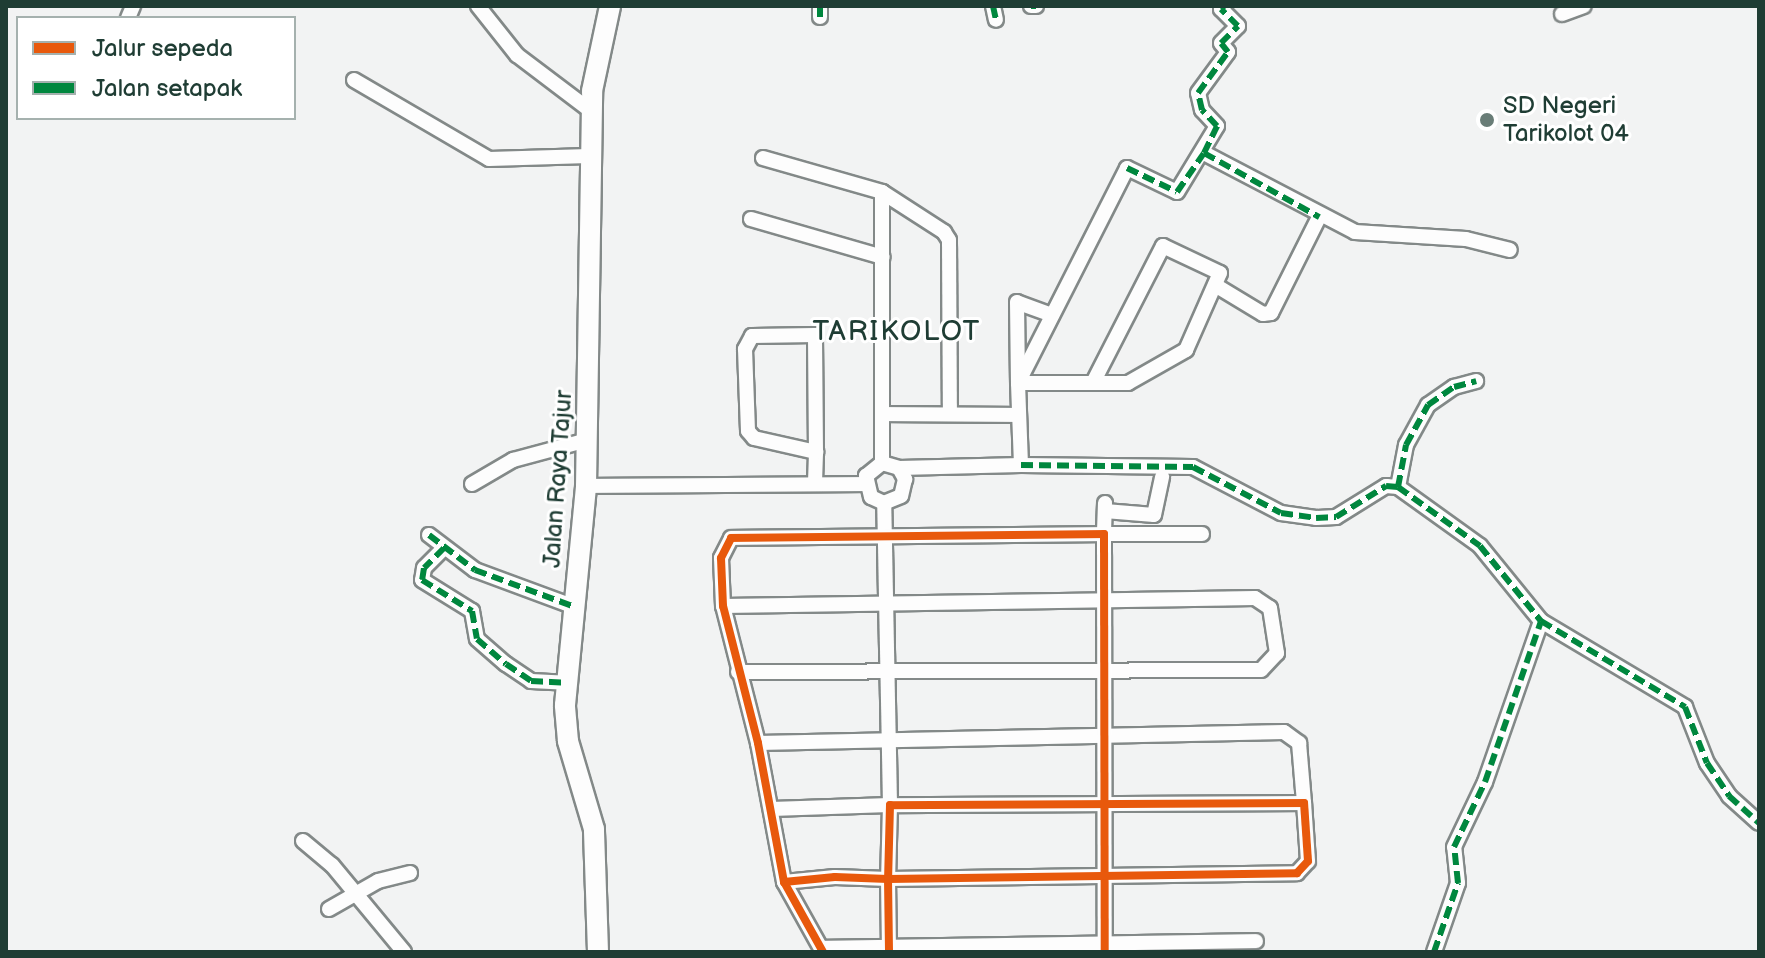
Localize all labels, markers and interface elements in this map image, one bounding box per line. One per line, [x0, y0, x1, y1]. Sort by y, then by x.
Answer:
legend [16, 16, 296, 120]
text: Jalur sepeda [92, 34, 233, 63]
text: Jalan setapak [92, 74, 242, 103]
place label: SD Negeri Tarikolot 04 [1503, 92, 1629, 148]
marker: SD Negeri Tarikolot 04 [1478, 111, 1496, 129]
district label: TARIKOLOT [813, 315, 981, 349]
street label: Jalan Raya Tajur [537, 389, 579, 569]

